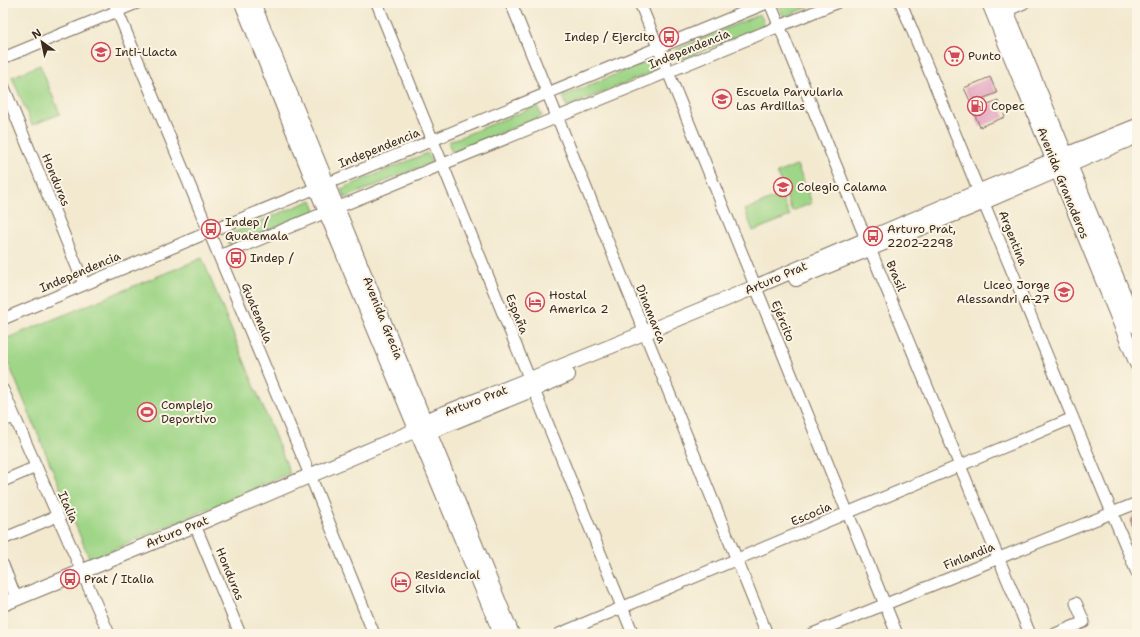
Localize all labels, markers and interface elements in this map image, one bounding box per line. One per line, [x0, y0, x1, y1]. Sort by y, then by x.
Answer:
north arrow [22, 22, 62, 62]
text: N [29, 25, 45, 43]
street label: Independencia [646, 25, 733, 73]
bus stop icon: Indep / Ejercito [658, 26, 680, 48]
place label: Indep / Ejercito [565, 29, 655, 45]
school or university icon: Inti-Llacta [90, 41, 112, 63]
place label: Inti-Llacta [115, 44, 178, 60]
supermarket icon: Punto [943, 45, 965, 67]
place label: Punto [968, 48, 1001, 64]
place label: Escuela Parvularia Las Ardillas [736, 84, 844, 114]
school or university icon: Escuela Parvularia Las Ardillas [711, 88, 733, 110]
fuel station icon: Copec [966, 95, 988, 117]
place label: Copec [991, 98, 1025, 114]
street label: Independencia [336, 124, 423, 172]
street label: Avenida Granaderos [1033, 125, 1093, 241]
street label: Honduras [38, 151, 74, 209]
school or university icon: Colegio Calama [772, 176, 794, 198]
place label: Colegio Calama [797, 179, 887, 195]
street label: Argentina [995, 208, 1031, 268]
place label: Indep / Guatemala [225, 214, 289, 244]
bus stop icon: Indep / Guatemala [200, 218, 222, 240]
place label: Arturo Prat, 2202-2298 [887, 221, 956, 251]
bus stop icon: Arturo Prat, 2202-2298 [862, 225, 884, 247]
bus stop icon: Indep / [225, 247, 247, 269]
street label: Independencia [37, 248, 123, 296]
place label: Indep / [250, 250, 295, 266]
street label: Arturo Prat [742, 258, 810, 298]
street label: Brasil [882, 258, 910, 294]
street label: Avenida Grecia [359, 274, 407, 362]
place label: Liceo Jorge Alessandri A-27 [957, 277, 1050, 307]
street label: Guatemala [238, 281, 277, 346]
school or university icon: Liceo Jorge Alessandri A-27 [1053, 281, 1075, 303]
street label: Dinamarca [632, 282, 670, 346]
place label: Hostal America 2 [549, 287, 609, 317]
hotel icon: Hostal America 2 [524, 291, 546, 313]
street label: España [502, 292, 532, 337]
street label: Ejército [767, 298, 799, 344]
street label: Arturo Prat [442, 382, 510, 420]
place label: Complejo Deportivo [161, 397, 217, 427]
sports icon: Complejo Deportivo [136, 401, 158, 423]
street label: Italia [54, 489, 82, 526]
street label: Escocia [788, 498, 834, 530]
street label: Arturo Prat [143, 512, 211, 552]
street label: Finlandia [941, 538, 997, 573]
street label: Honduras [212, 545, 248, 603]
place label: Residencial Silvia [415, 567, 480, 597]
bus stop icon: Prat / Italia [59, 568, 81, 590]
place label: Prat / Italia [84, 571, 154, 587]
hotel icon: Residencial Silvia [390, 571, 412, 593]

